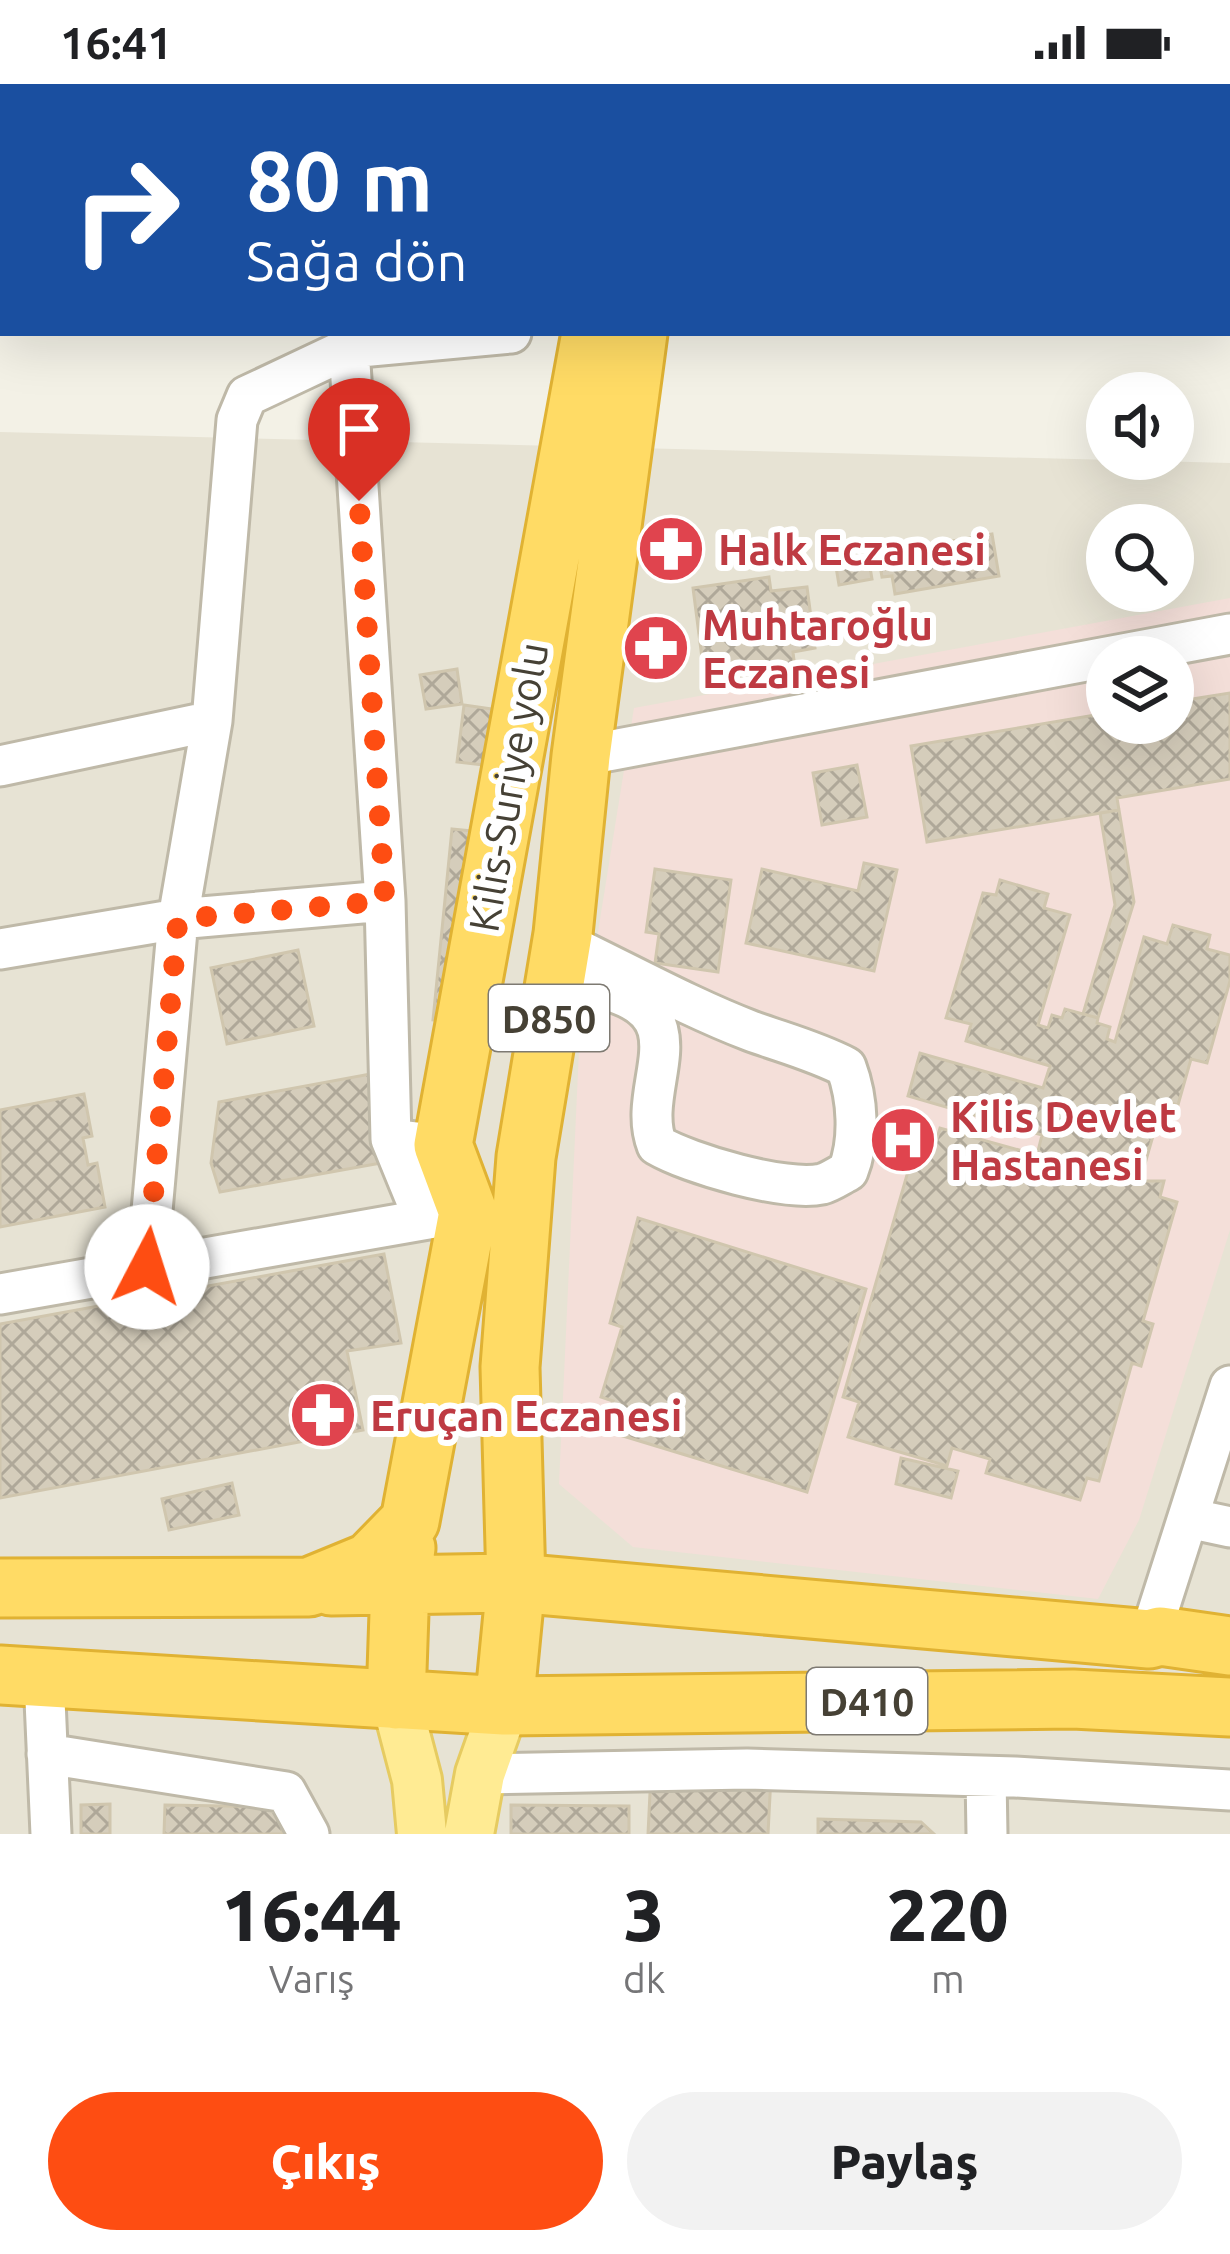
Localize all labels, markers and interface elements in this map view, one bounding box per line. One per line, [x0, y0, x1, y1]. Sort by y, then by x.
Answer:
text: 16:41 [60, 17, 173, 68]
icon: right [48, 132, 204, 288]
text: 80 m [246, 133, 433, 227]
text: Sağa dön [246, 231, 467, 291]
map controls [1086, 372, 1194, 744]
button: sound [1086, 372, 1194, 480]
pin [308, 378, 410, 501]
icon: arrive [326, 396, 392, 462]
button: search [1086, 504, 1194, 612]
pharmacy icon: Halk Eczanesi [636, 514, 706, 584]
place label: Halk Eczanesi [718, 526, 986, 573]
place label: Muhtaroğlu Eczanesi [702, 601, 933, 696]
pharmacy icon: Muhtaroğlu Eczanesi [621, 613, 691, 683]
button: layers [1086, 636, 1194, 744]
street label: Kilis-Suriye yolu [459, 639, 557, 935]
road number: D850 [489, 985, 609, 1051]
place label: Kilis Devlet Hastanesi [950, 1093, 1177, 1188]
hospital icon: Kilis Devlet Hastanesi [868, 1105, 938, 1175]
position arrow [84, 1204, 210, 1330]
pharmacy icon: Eruçan Eczanesi [288, 1380, 358, 1450]
place label: Eruçan Eczanesi [370, 1392, 682, 1440]
road number: D410 [807, 1668, 927, 1734]
text: 16:44 [221, 1874, 402, 1955]
text: 3 [624, 1874, 664, 1955]
text: 220 [887, 1874, 1009, 1955]
text: Varış [269, 1957, 354, 2000]
text: dk [623, 1957, 665, 2000]
text: m [931, 1957, 965, 2000]
button: Çıkış [48, 2092, 603, 2230]
button: Paylaş [627, 2092, 1182, 2230]

